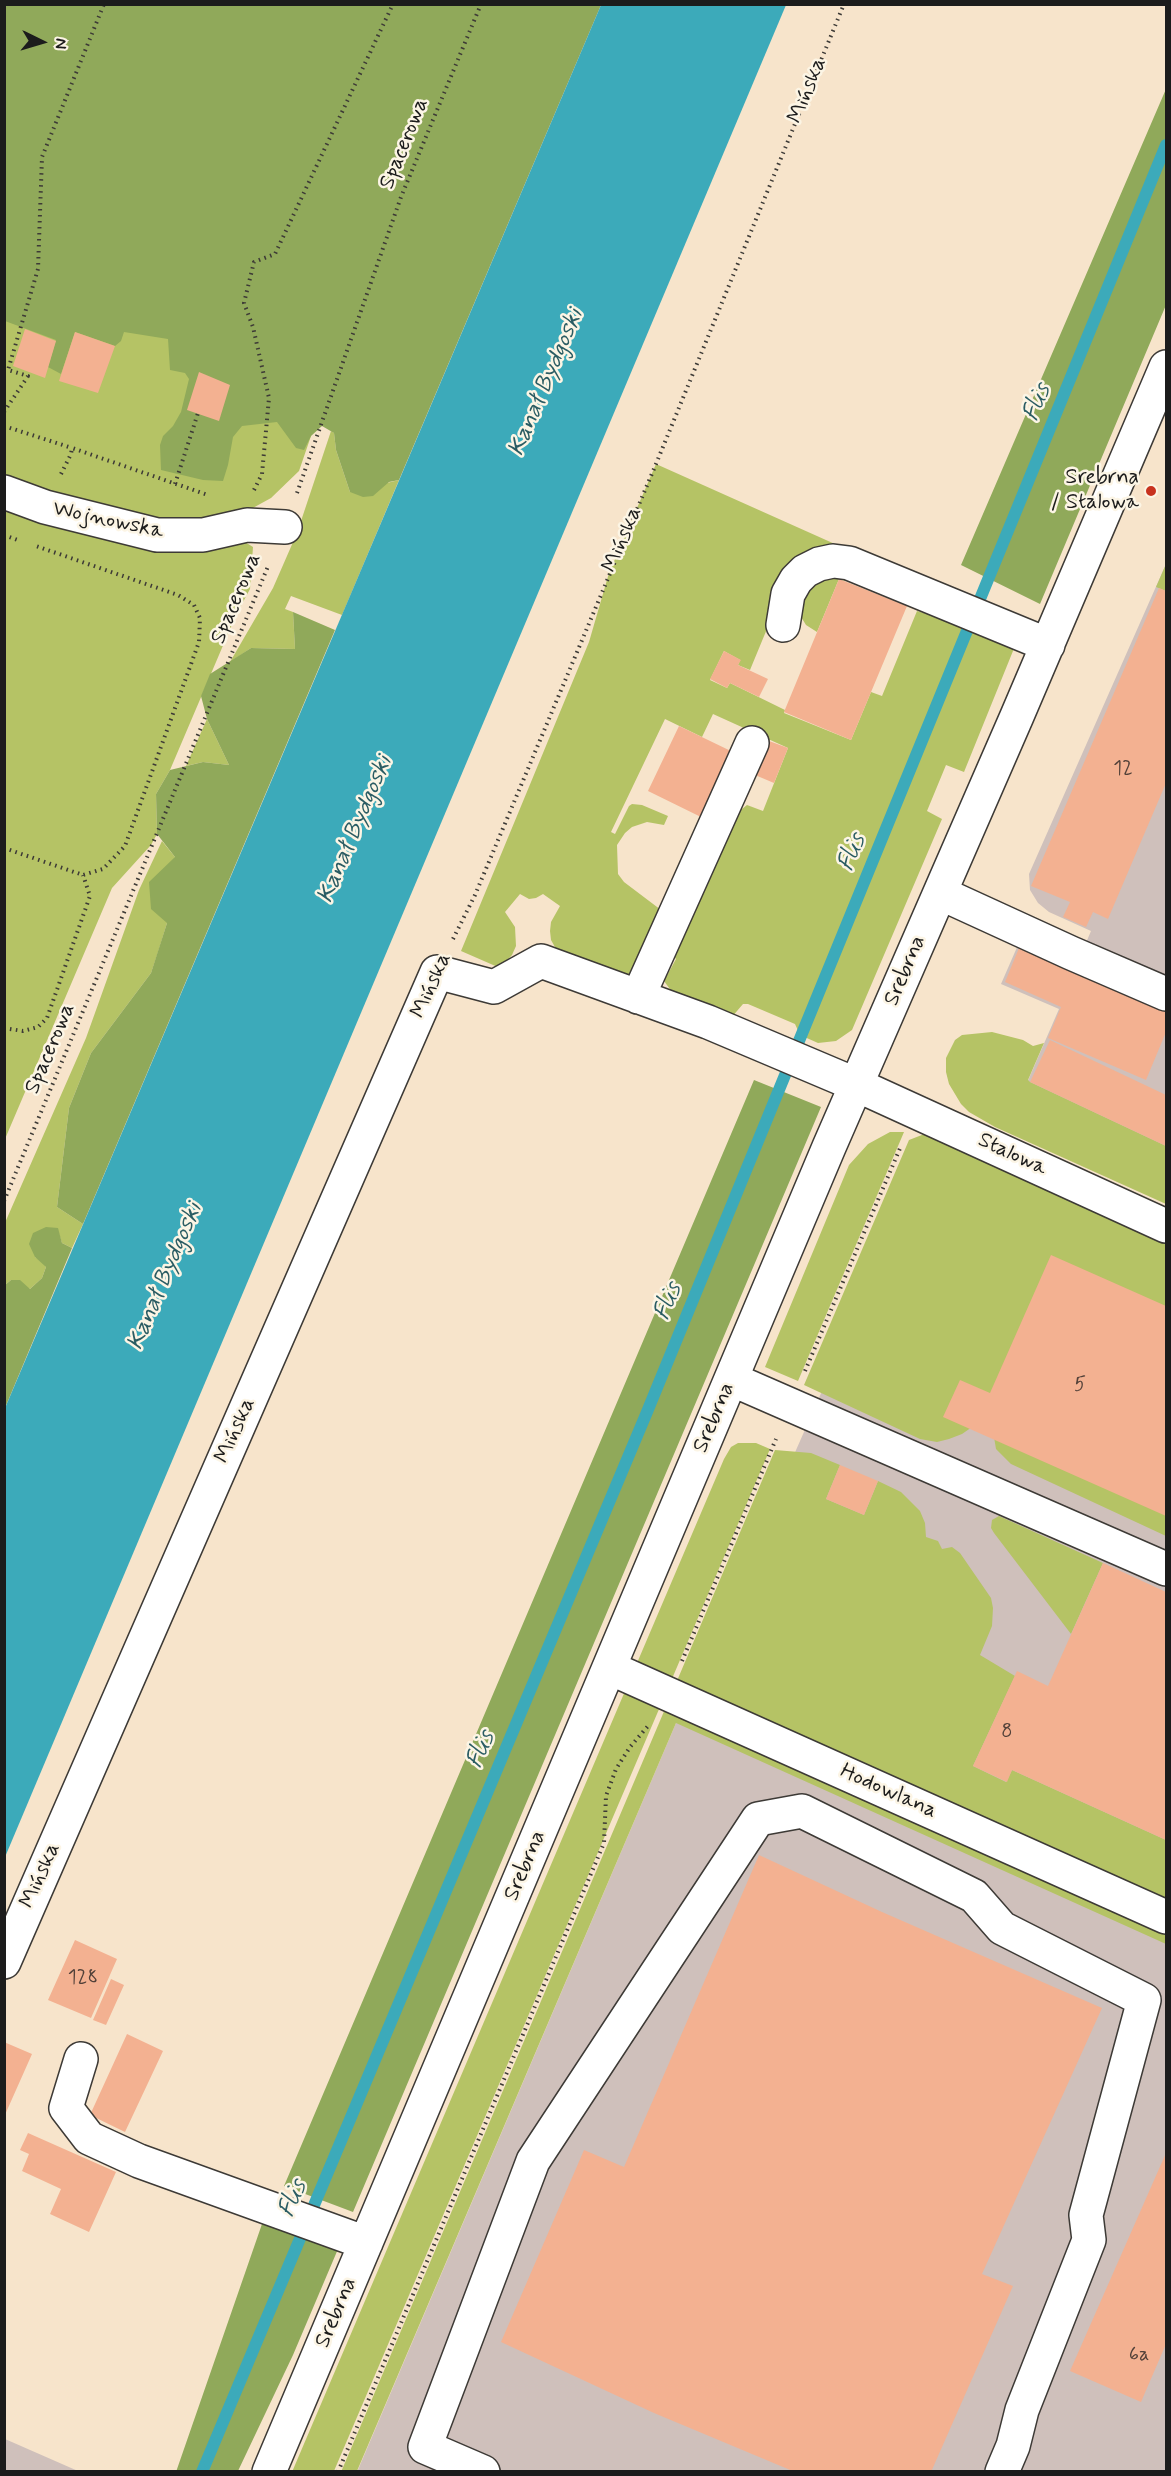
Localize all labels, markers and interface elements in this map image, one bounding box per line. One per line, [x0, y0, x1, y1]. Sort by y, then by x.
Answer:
north arrow [12, 12, 72, 72]
text: N [50, 37, 71, 50]
street label: Mińska [783, 54, 833, 128]
street label: Spacerowa [375, 95, 435, 193]
water label: Kanał Bydgoski [503, 305, 591, 461]
water label: Flis [1018, 380, 1058, 426]
place label: Srebrna / Stalowa [1050, 465, 1139, 516]
marker: Srebrna / Stalowa [1144, 484, 1158, 498]
street label: Wojnowska [50, 496, 166, 546]
street label: Mińska [597, 503, 649, 577]
street label: Spacerowa [206, 550, 268, 648]
water label: Kanał Bydgoski [312, 752, 400, 908]
house number: 12 [1113, 758, 1133, 782]
water label: Flis [833, 830, 873, 876]
street label: Srebrna [879, 932, 933, 1010]
street label: Mińska [406, 949, 458, 1023]
street label: Spacerowa [20, 1000, 82, 1098]
street label: Stalowa [973, 1128, 1051, 1182]
water label: Kanał Bydgoski [122, 1199, 210, 1355]
water label: Flis [649, 1279, 689, 1325]
house number: 5 [1074, 1374, 1086, 1398]
street label: Srebrna [688, 1379, 742, 1457]
street label: Mińska [210, 1394, 262, 1468]
house number: 8 [1001, 1721, 1013, 1745]
water label: Flis [461, 1727, 503, 1773]
street label: Hodowlana [835, 1759, 941, 1825]
street label: Srebrna [499, 1827, 553, 1905]
street label: Mińska [15, 1839, 67, 1913]
house number: 128 [68, 1967, 98, 1991]
water label: Flis [273, 2176, 315, 2222]
street label: Srebrna [310, 2274, 364, 2352]
house number: 6a [1129, 2344, 1149, 2368]

